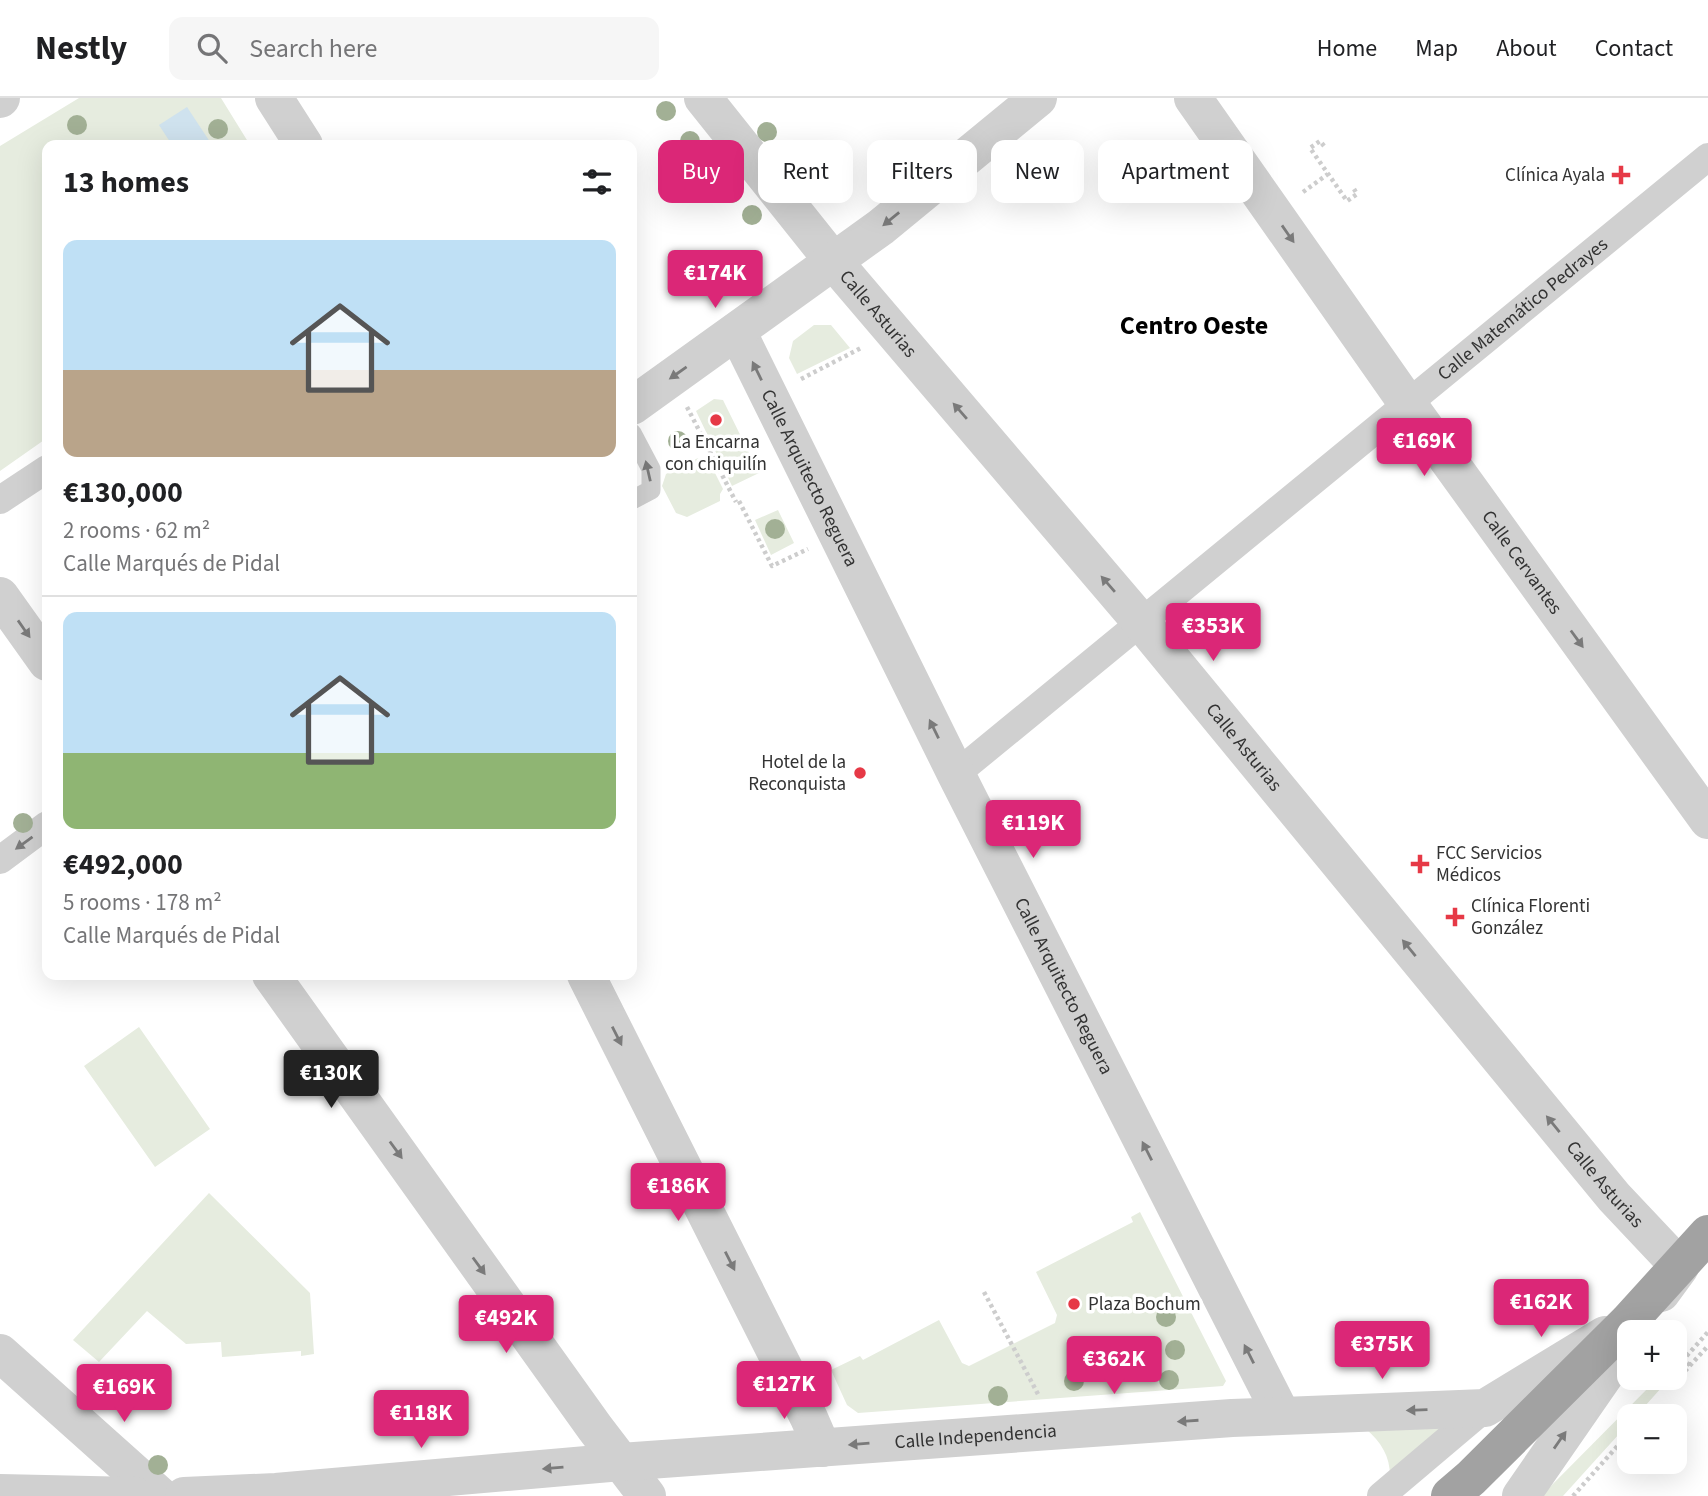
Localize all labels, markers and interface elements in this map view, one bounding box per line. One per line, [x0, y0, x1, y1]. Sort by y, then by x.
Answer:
search box [169, 17, 659, 80]
text: Nestly [35, 25, 127, 72]
icon: search [193, 29, 231, 67]
text: Search here [249, 30, 377, 67]
text: Home [1317, 31, 1377, 66]
text: Map [1415, 31, 1458, 66]
text: About [1496, 31, 1557, 66]
text: Contact [1595, 31, 1673, 66]
chip: Buy [658, 140, 744, 203]
chip: Rent [758, 140, 853, 203]
chip: Filters [867, 140, 977, 203]
chip: New [991, 140, 1084, 203]
chip: Apartment [1098, 140, 1253, 203]
text: 13 homes [63, 161, 189, 204]
place label: Clínica Ayala [1505, 162, 1605, 189]
icon: filters [578, 163, 616, 201]
marker: Clínica Ayala [1611, 165, 1631, 185]
one-way arrow [882, 211, 899, 226]
one-way arrow [1281, 225, 1295, 243]
street label: Calle Matemático Pedrayes [1432, 231, 1614, 387]
pin: €174K [666, 250, 764, 310]
text: €174K [684, 256, 746, 289]
street label: Calle Asturias [833, 264, 923, 363]
icon: home [277, 285, 403, 411]
district label: Centro Oeste [1120, 307, 1268, 344]
one-way arrow [751, 361, 763, 381]
one-way arrow [669, 366, 687, 380]
street label: Calle Arquitecto Reguera [754, 385, 865, 571]
one-way arrow [952, 402, 968, 420]
marker: La Encarna con chiquilín [708, 412, 724, 428]
pin: €169K [1375, 418, 1473, 478]
text: €169K [1393, 424, 1455, 457]
place label: La Encarna con chiquilín [665, 429, 767, 478]
one-way arrow [643, 459, 654, 481]
text: €130,000 [63, 471, 183, 514]
street label: Calle Cervantes [1475, 505, 1569, 620]
text: 2 rooms · 62 m² [63, 514, 210, 547]
text: Calle Marqués de Pidal [63, 547, 280, 580]
one-way arrow [1100, 575, 1116, 593]
pin: €353K [1164, 603, 1262, 663]
text: €353K [1182, 609, 1244, 642]
one-way arrow [17, 620, 31, 638]
one-way arrow [1570, 630, 1584, 648]
icon: home [277, 657, 403, 783]
street label: Calle Asturias [1199, 697, 1288, 797]
one-way arrow [928, 719, 939, 739]
place label: Hotel de la Reconquista [748, 749, 846, 798]
marker: Hotel de la Reconquista [852, 765, 868, 781]
pin: €119K [984, 800, 1082, 860]
text: €119K [1002, 806, 1064, 839]
one-way arrow [14, 836, 33, 850]
place label: FCC Servicios Médicos [1436, 840, 1542, 889]
text: €492,000 [63, 843, 183, 886]
marker: FCC Servicios Médicos [1410, 854, 1430, 874]
text: 5 rooms · 178 m² [63, 886, 222, 919]
street label: Calle Arquitecto Reguera [1007, 893, 1120, 1079]
place label: Clínica Florenti González [1471, 893, 1590, 942]
marker: Clínica Florenti González [1445, 907, 1465, 927]
text: Calle Marqués de Pidal [63, 919, 280, 952]
one-way arrow [1402, 940, 1417, 957]
one-way arrow [611, 1026, 622, 1046]
pin: €130K [282, 1051, 380, 1110]
text: €130K [300, 1056, 362, 1089]
one-way arrow [1546, 1115, 1561, 1133]
street label: Calle Asturias [1560, 1135, 1650, 1234]
one-way arrow [389, 1141, 403, 1159]
one-way arrow [1141, 1141, 1152, 1161]
pin: €186K [629, 1164, 727, 1223]
text: €186K [647, 1169, 709, 1202]
one-way arrow [725, 1251, 736, 1271]
one-way arrow [472, 1257, 486, 1275]
pin: €162K [1492, 1280, 1590, 1339]
text: €162K [1510, 1285, 1572, 1318]
place label: Plaza Bochum [1088, 1291, 1201, 1318]
pin: €492K [457, 1296, 555, 1355]
marker: Plaza Bochum [1066, 1296, 1082, 1312]
text: €492K [475, 1301, 537, 1334]
map controls [1617, 1320, 1687, 1474]
button: + [1617, 1320, 1687, 1390]
pin: €375K [1333, 1322, 1431, 1381]
text: €375K [1351, 1327, 1413, 1360]
pin: €362K [1065, 1336, 1163, 1396]
text: €362K [1083, 1342, 1145, 1375]
one-way arrow [1244, 1344, 1255, 1364]
pin: €127K [735, 1362, 833, 1421]
pin: €169K [75, 1364, 173, 1424]
text: €127K [753, 1367, 815, 1400]
text: €169K [93, 1370, 155, 1403]
pin: €118K [372, 1390, 470, 1450]
text: €118K [390, 1396, 452, 1429]
one-way arrow [1406, 1404, 1428, 1415]
button: − [1617, 1404, 1687, 1474]
one-way arrow [1177, 1416, 1199, 1427]
street label: Calle Independencia [894, 1417, 1058, 1456]
one-way arrow [1553, 1431, 1567, 1449]
one-way arrow [847, 1439, 869, 1450]
one-way arrow [542, 1463, 564, 1474]

